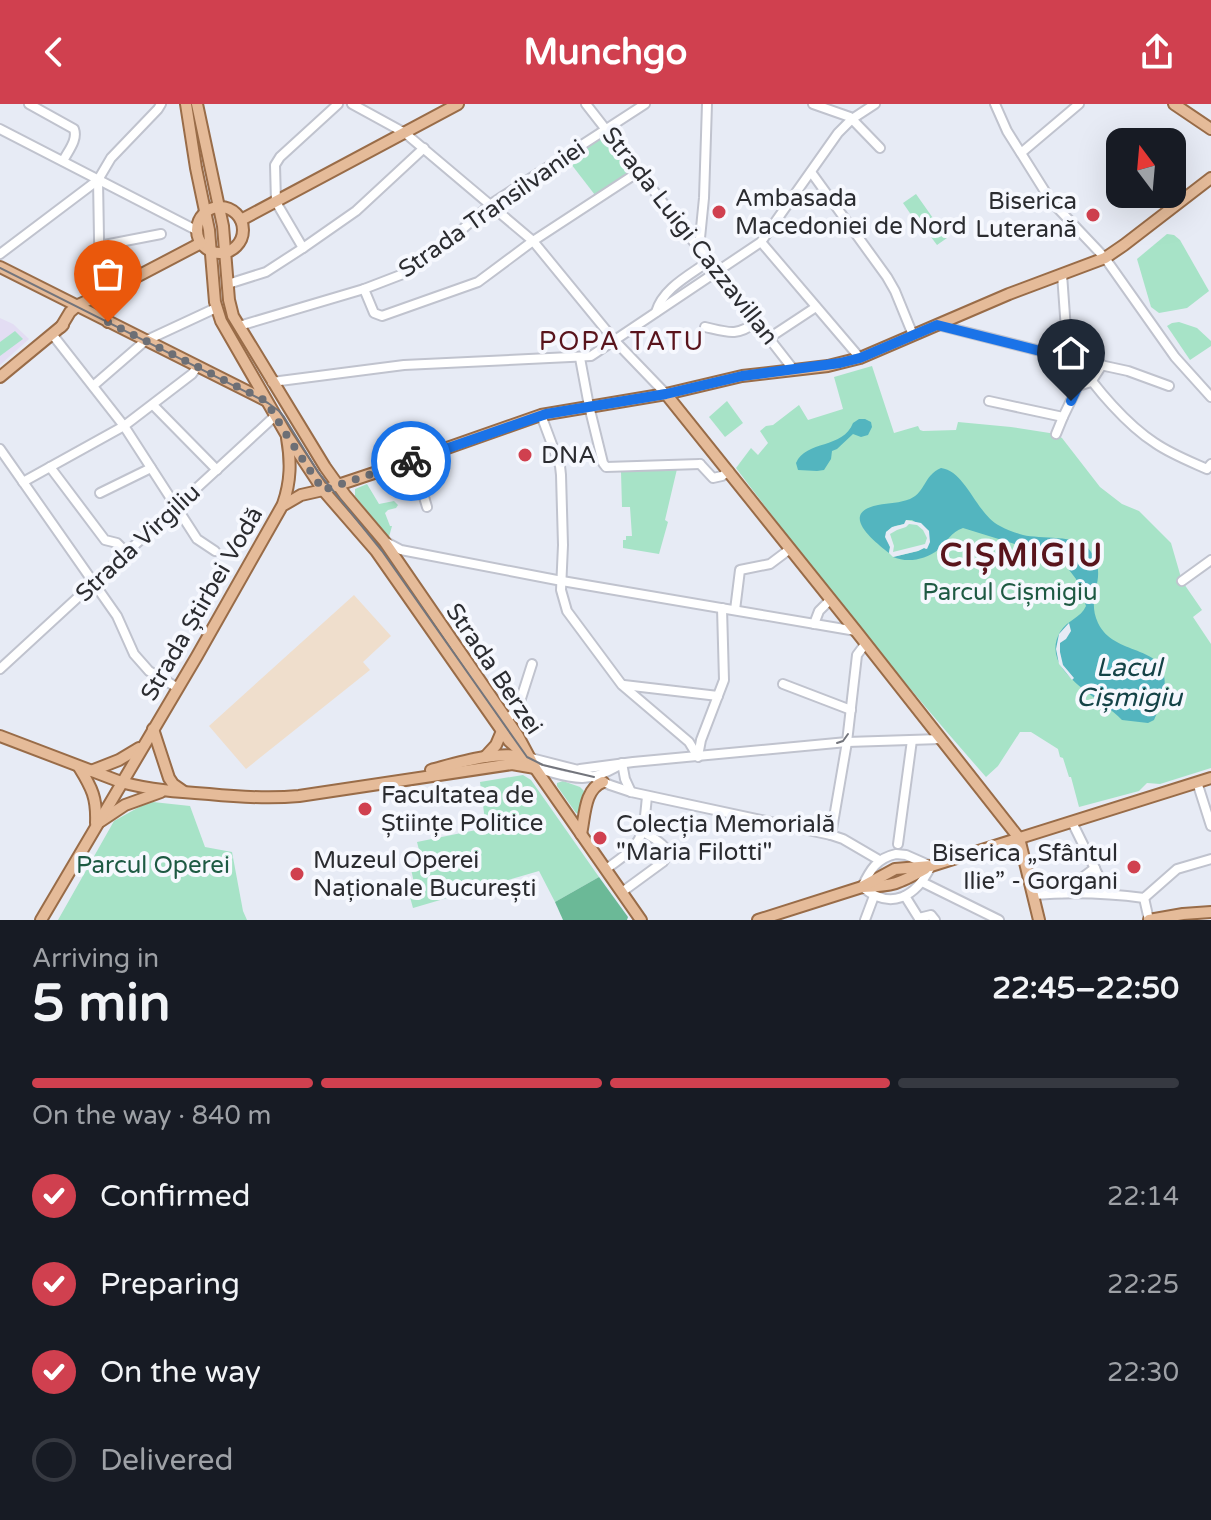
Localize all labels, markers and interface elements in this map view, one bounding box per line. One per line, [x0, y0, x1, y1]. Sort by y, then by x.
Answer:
icon: back [32, 30, 76, 74]
icon: share [1135, 30, 1179, 74]
text: Munchgo [524, 31, 687, 74]
street label: Strada Luigi Cazzavillan [596, 121, 784, 351]
north arrow [1106, 128, 1186, 208]
map controls [1106, 128, 1186, 208]
street label: Strada Transilvaniei [393, 134, 591, 284]
place label: Ambasada Macedoniei de Nord [735, 184, 967, 241]
place label: Biserica Luterană [975, 187, 1077, 244]
marker: Ambasada Macedoniei de Nord [710, 203, 728, 221]
marker: Biserica Luterană [1084, 206, 1102, 224]
pin [74, 240, 142, 322]
icon: bag [86, 252, 130, 296]
pin [1037, 319, 1105, 401]
district label: POPA TATU [539, 326, 705, 357]
icon: home [1049, 331, 1093, 375]
courier [371, 421, 451, 501]
icon: bike [389, 439, 433, 483]
place label: DNA [541, 441, 596, 470]
marker: DNA [516, 446, 534, 464]
street label: Strada Virgiliu [70, 478, 206, 608]
street label: Strada Știrbei Vodă [135, 502, 269, 706]
district label: CIȘMIGIU [940, 537, 1104, 576]
park label: Parcul Cișmigiu [922, 578, 1098, 607]
street label: Strada Berzei [440, 598, 548, 740]
water label: Lacul Cișmigiu [1076, 652, 1183, 713]
place label: Facultatea de Științe Politice [381, 781, 543, 838]
marker: Facultatea de Științe Politice [356, 800, 374, 818]
place label: Colecția Memorială "Maria Filotti" [616, 810, 835, 867]
marker: Colecția Memorială "Maria Filotti" [591, 829, 609, 847]
place label: Biserica „Sfântul Ilie” - Gorgani [932, 839, 1118, 896]
place label: Muzeul Operei Naționale București [313, 846, 537, 903]
park label: Parcul Operei [76, 851, 230, 880]
marker: Biserica „Sfântul Ilie” - Gorgani [1125, 858, 1143, 876]
marker: Muzeul Operei Naționale București [288, 865, 306, 883]
text: Arriving in [32, 943, 159, 974]
text: 22:45–22:50 [992, 970, 1179, 1007]
text: 5 min [32, 972, 171, 1035]
text: On the way · 840 m [32, 1100, 271, 1131]
icon: check [32, 1174, 76, 1218]
text: Confirmed [100, 1178, 251, 1215]
text: 22:14 [1107, 1181, 1179, 1212]
icon: check [32, 1262, 76, 1306]
text: Preparing [100, 1266, 240, 1303]
text: 22:25 [1107, 1269, 1179, 1300]
icon: check [32, 1350, 76, 1394]
text: On the way [100, 1354, 261, 1391]
text: 22:30 [1107, 1357, 1179, 1388]
text: Delivered [100, 1442, 234, 1479]

